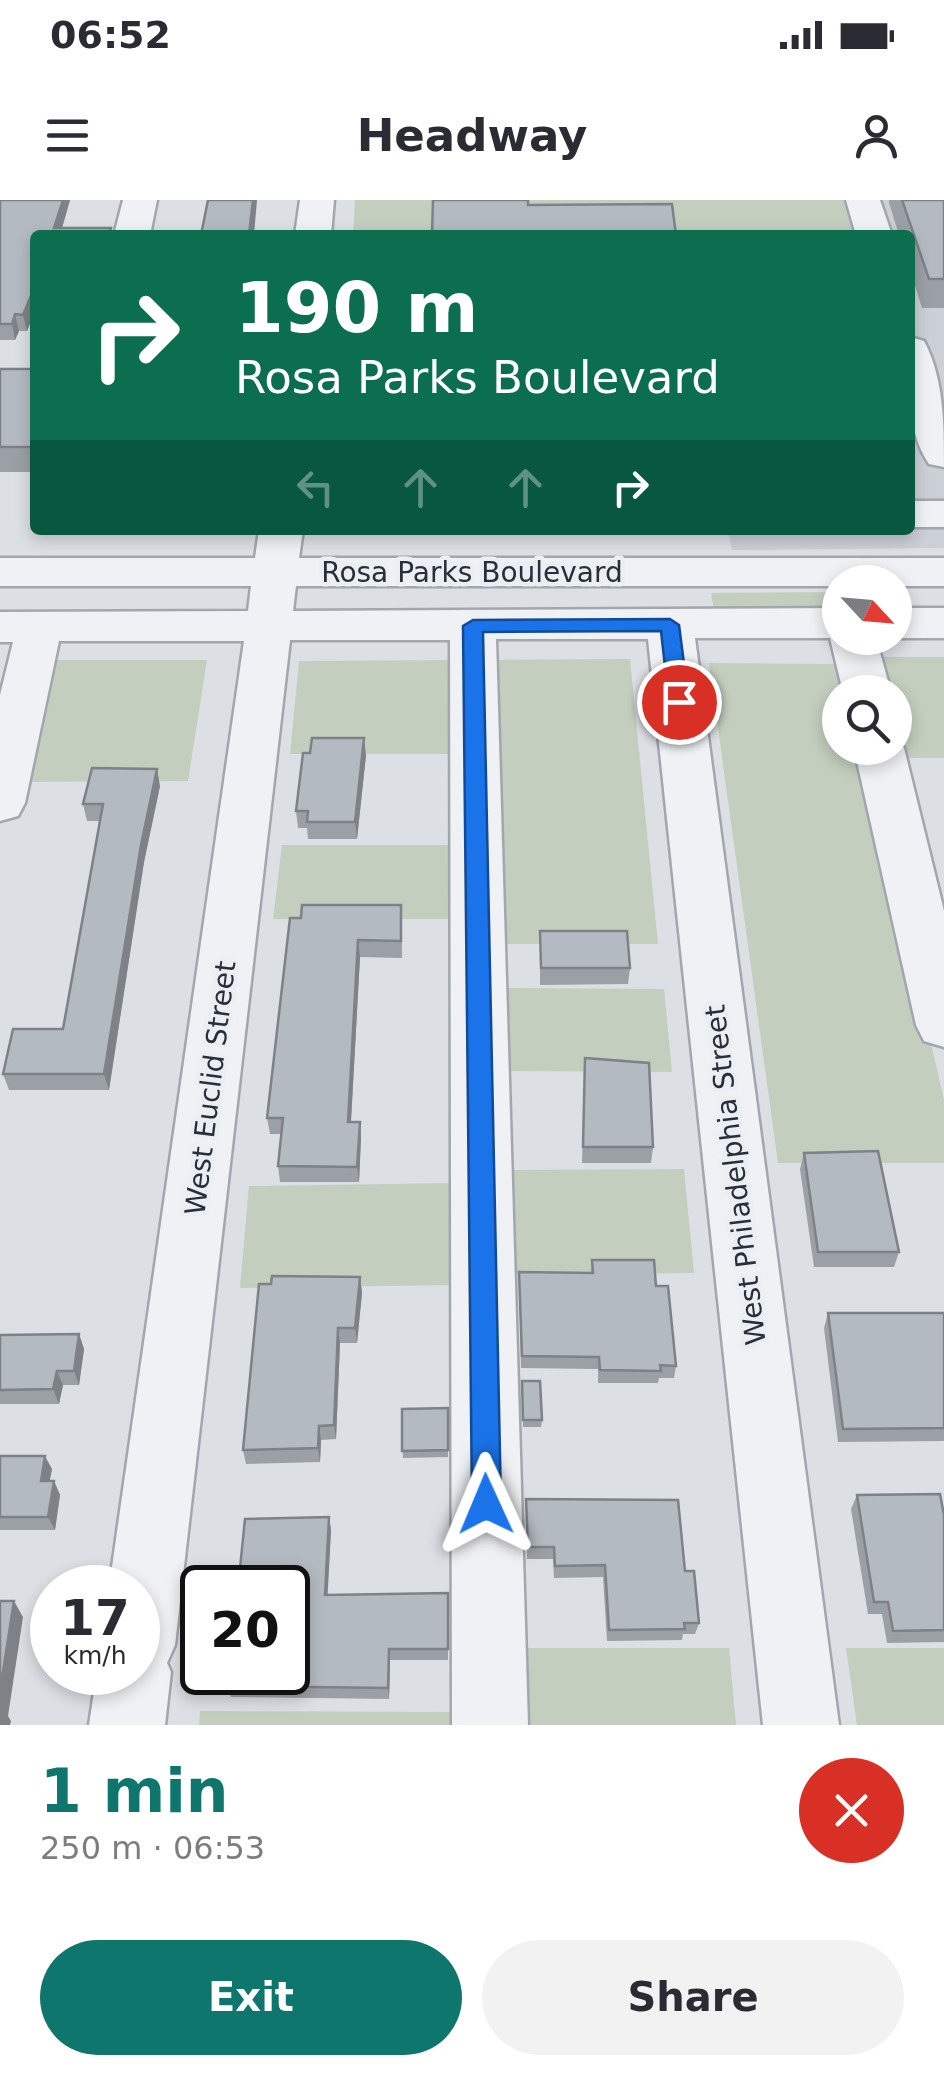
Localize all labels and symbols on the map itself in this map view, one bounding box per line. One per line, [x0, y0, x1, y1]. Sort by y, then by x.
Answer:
street label: Rosa Parks Boulevard [321, 556, 623, 589]
north arrow [822, 565, 912, 655]
pin [637, 660, 722, 745]
street label: West Euclid Street [179, 959, 242, 1217]
street label: West Philadelphia Street [698, 1003, 773, 1347]
position arrow [434, 1452, 538, 1556]
speed limit sign: 20 [180, 1565, 310, 1695]

